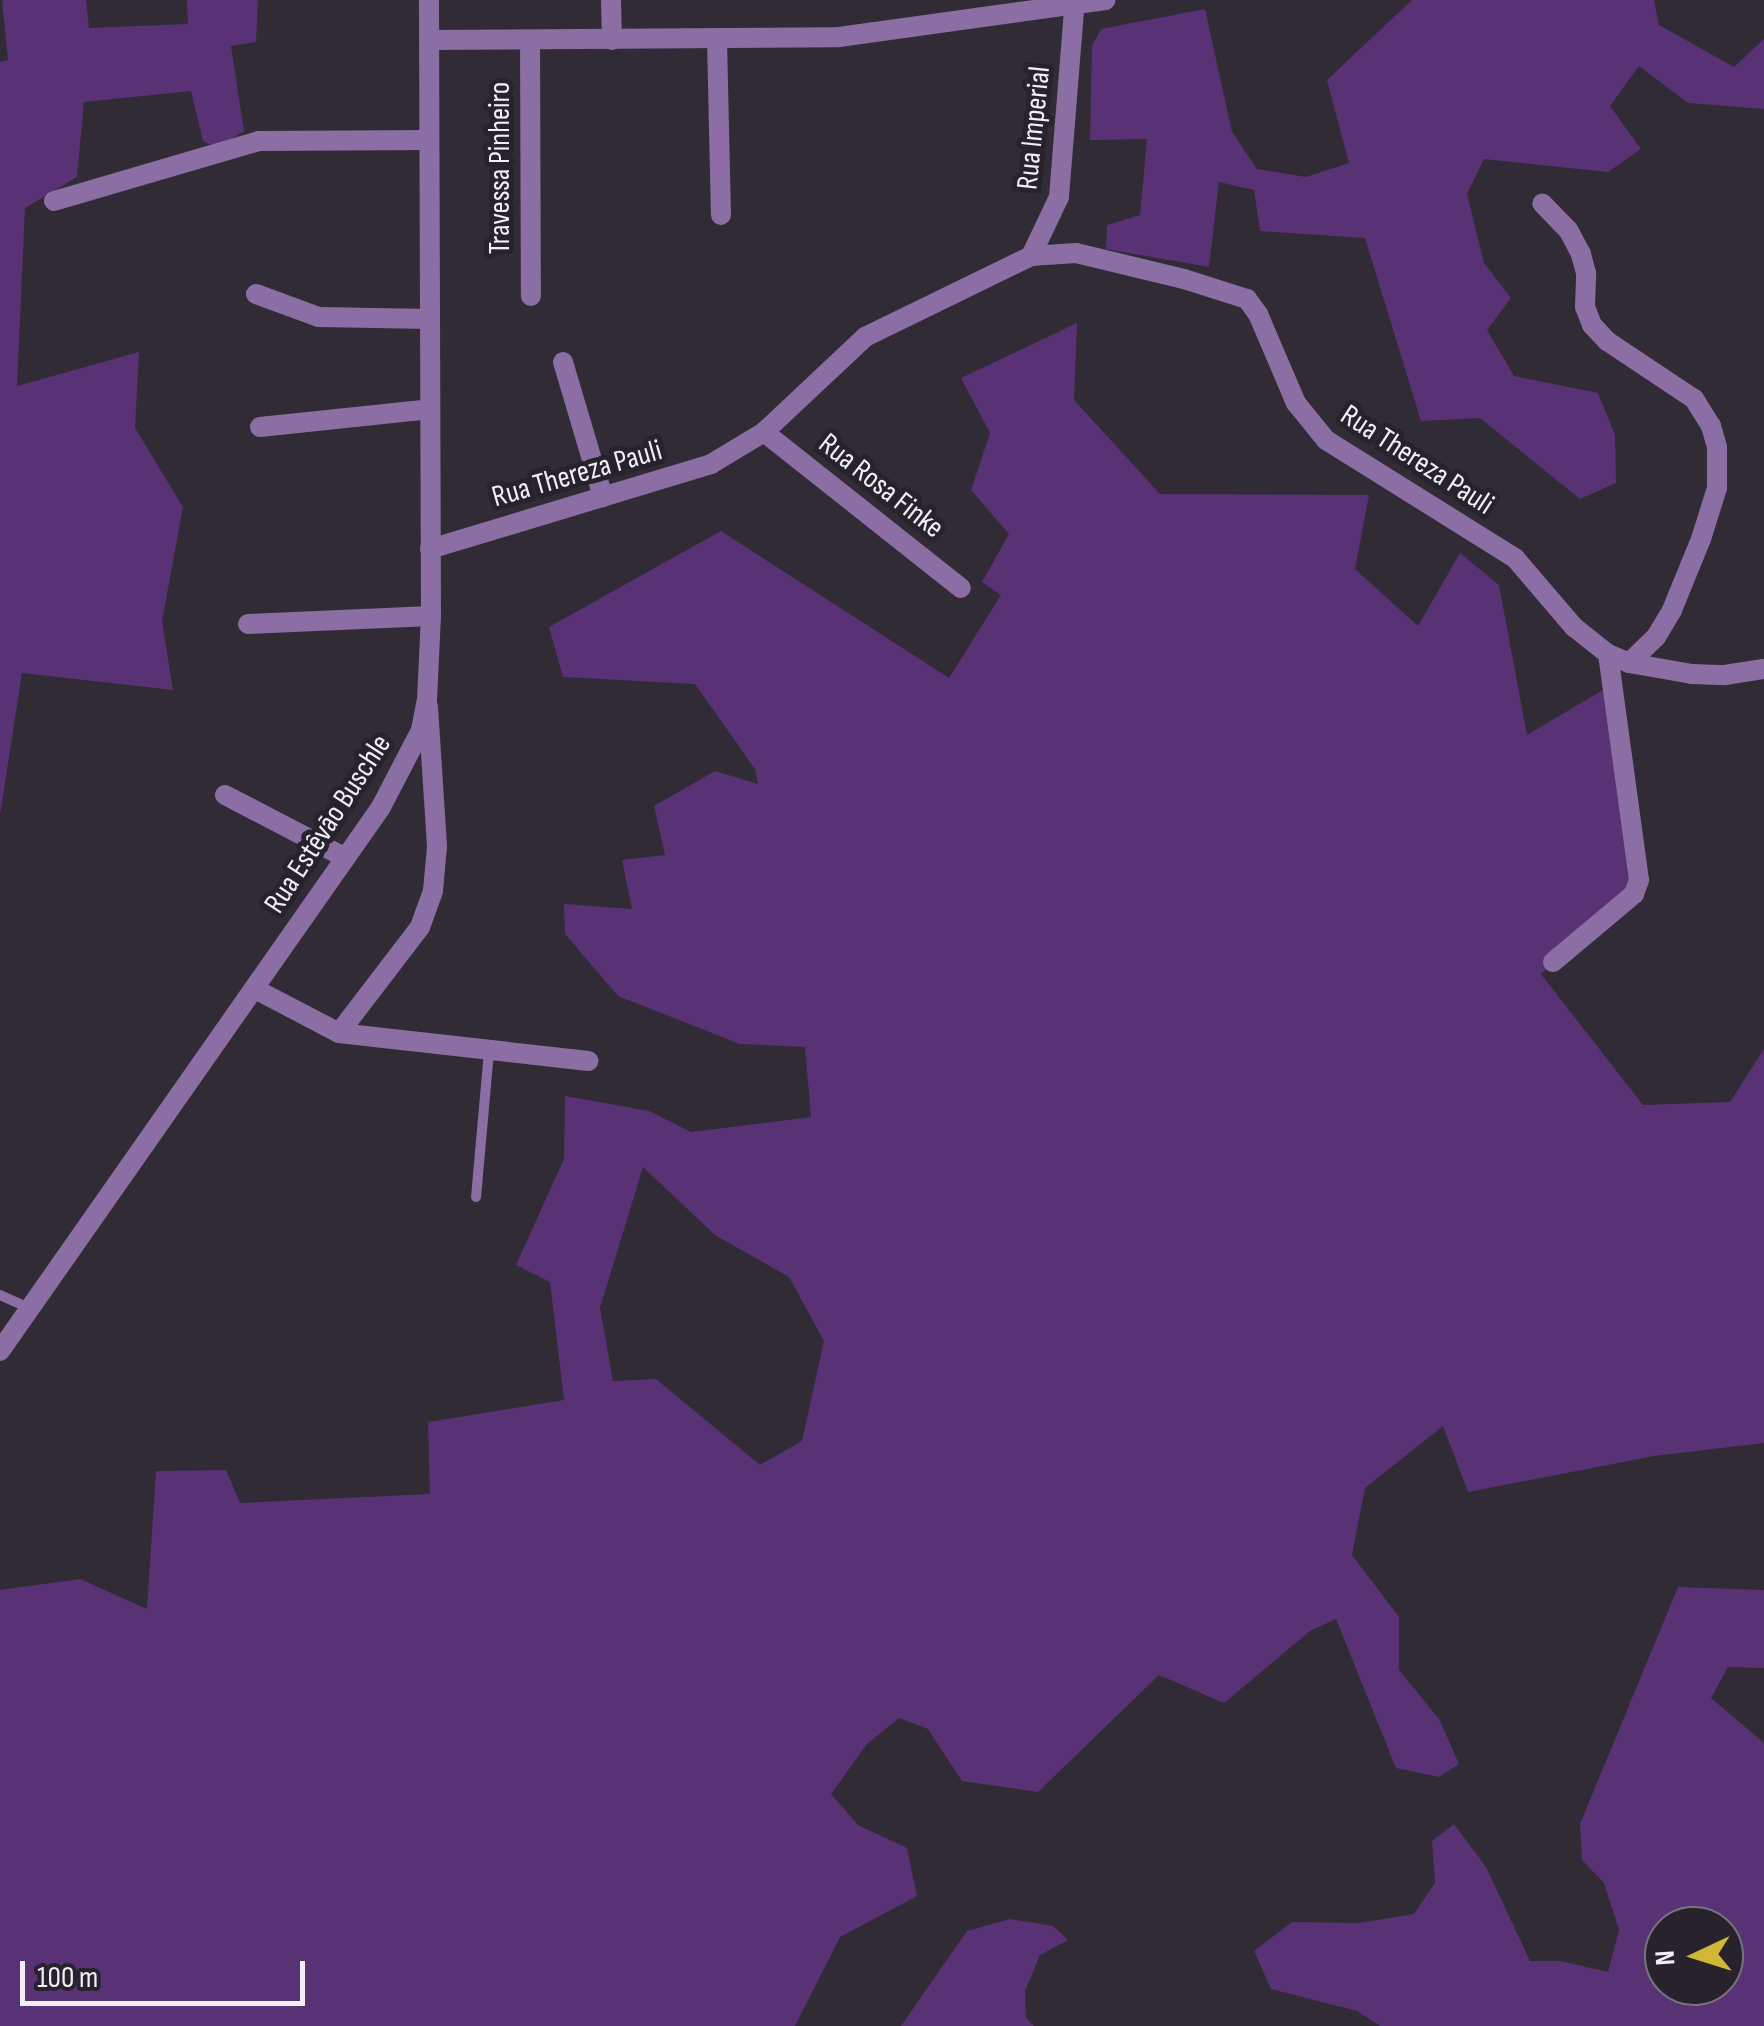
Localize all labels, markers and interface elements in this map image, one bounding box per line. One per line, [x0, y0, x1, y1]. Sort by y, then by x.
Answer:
street label: Rua Imperial [1010, 65, 1058, 191]
street label: Travessa Pinheiro [482, 82, 518, 254]
street label: Rua Thereza Pauli [1334, 397, 1500, 523]
street label: Rua Rosa Finke [811, 426, 951, 546]
street label: Rua Thereza Pauli [488, 433, 666, 515]
street label: Rua Estêvão Buschle [257, 728, 399, 920]
north arrow [1644, 1906, 1744, 2006]
scale bar [25, 1941, 310, 2003]
text: N [1649, 1949, 1683, 1967]
text: 100 m [37, 1960, 98, 1996]

